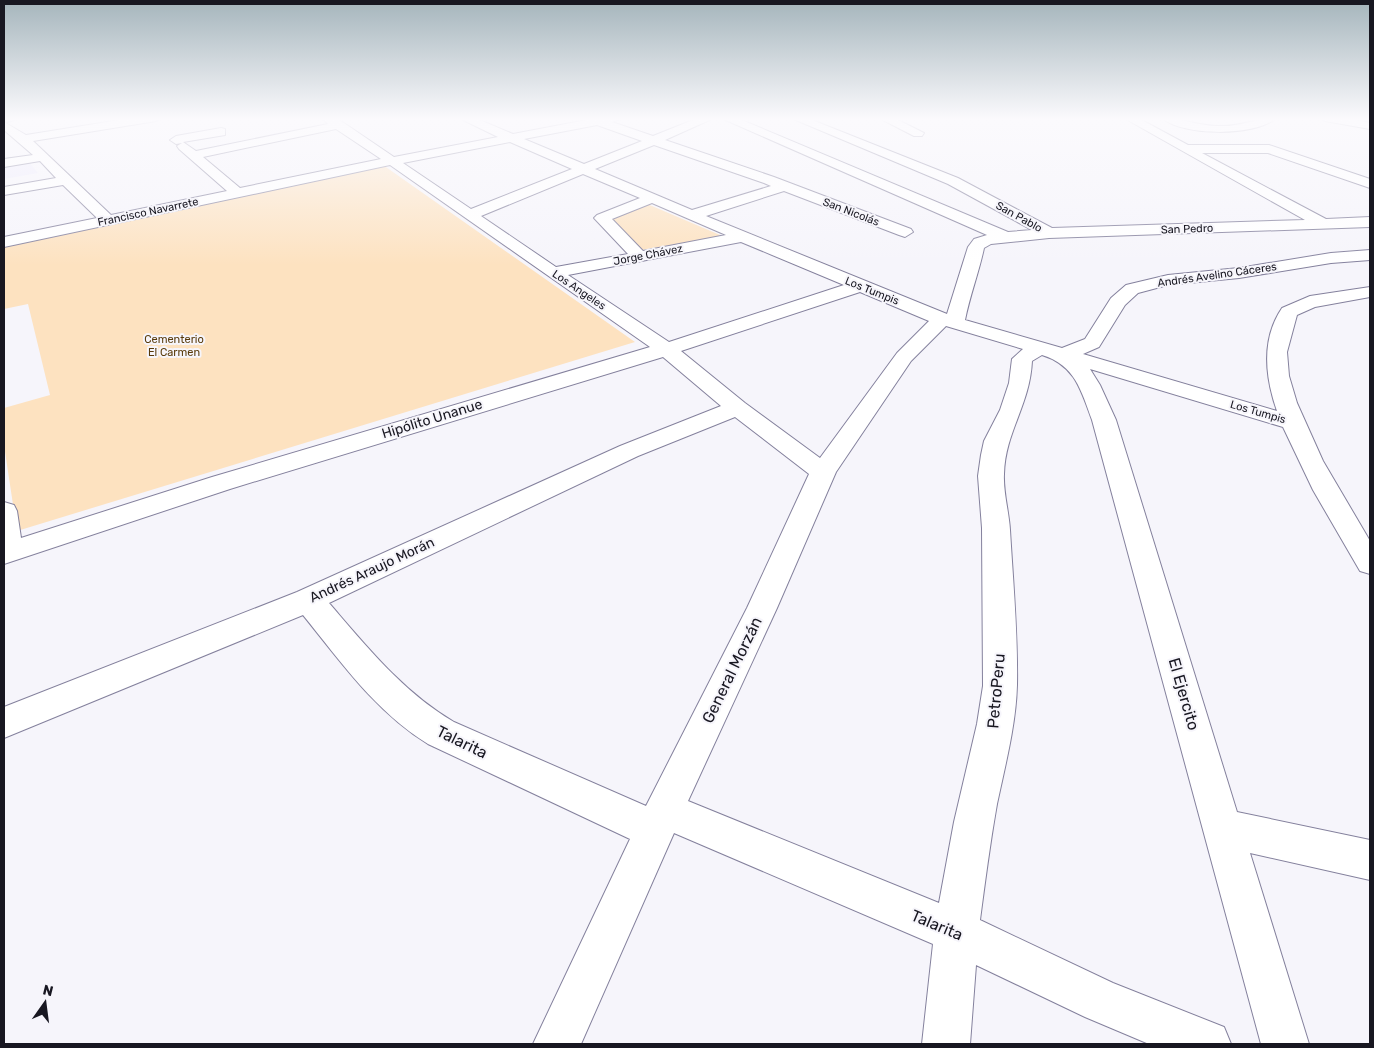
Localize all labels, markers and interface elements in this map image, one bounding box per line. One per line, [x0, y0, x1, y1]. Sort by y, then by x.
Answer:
street label: Francisco Navarrete [96, 195, 200, 229]
street label: San Nicolás [821, 195, 881, 229]
street label: San Pablo [994, 199, 1044, 235]
street label: San Pedro [1161, 222, 1213, 236]
street label: Jorge Chávez [612, 242, 684, 268]
street label: Andrés Avelino Cáceres [1156, 260, 1278, 290]
street label: Los Angeles [550, 267, 608, 313]
street label: Los Tumpis [843, 274, 901, 308]
park label: Cementerio El Carmen [144, 333, 204, 359]
street label: Hipólito Unanue [380, 396, 484, 442]
street label: Los Tumpis [1229, 398, 1288, 426]
street label: Andrés Araujo Morán [307, 534, 437, 606]
street label: General Morzán [698, 614, 766, 726]
street label: PetroPeru [983, 653, 1009, 729]
street label: El Ejercito [1165, 656, 1203, 732]
street label: Talarita [433, 722, 491, 762]
street label: Talarita [908, 906, 966, 944]
north arrow [20, 978, 70, 1028]
text: N [41, 981, 55, 1000]

